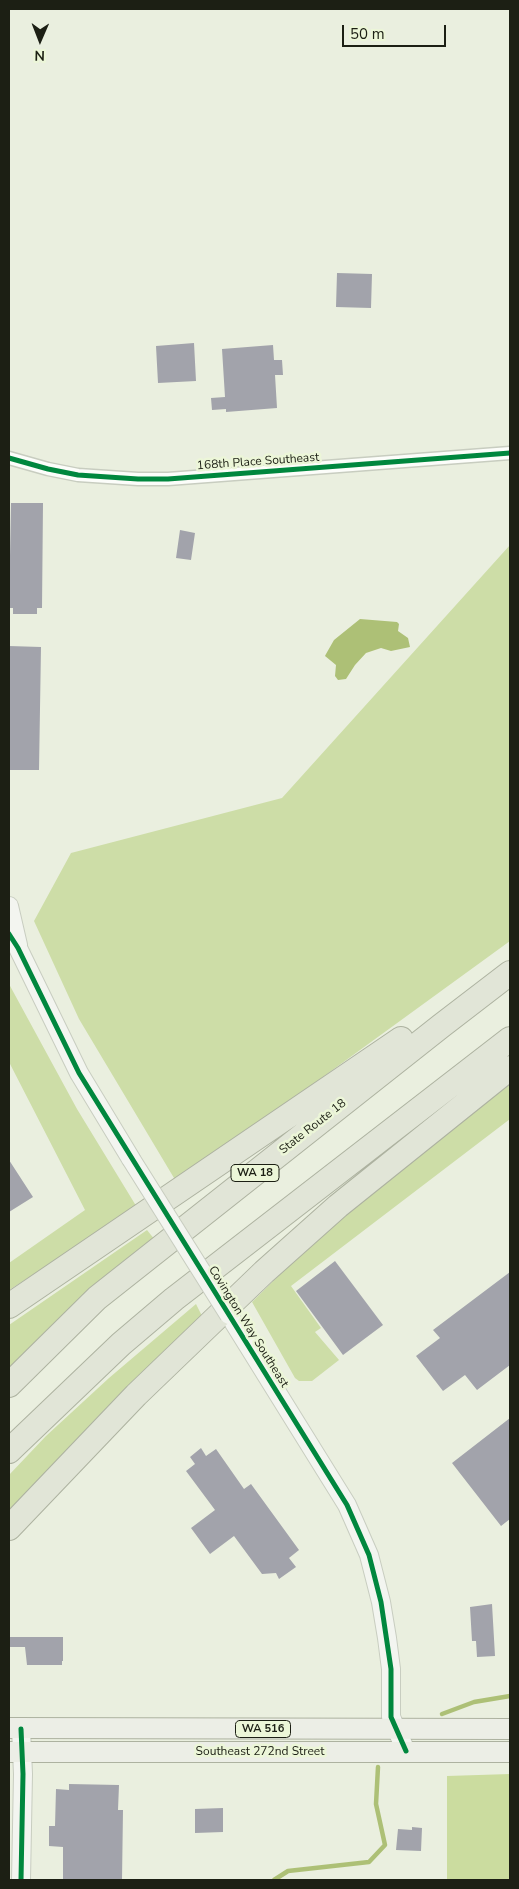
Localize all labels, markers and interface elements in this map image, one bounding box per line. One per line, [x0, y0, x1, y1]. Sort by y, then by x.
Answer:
north arrow [15, 15, 65, 65]
scale bar [344, 15, 448, 47]
text: 50 m [350, 24, 385, 44]
text: N [34, 46, 45, 65]
street label: 168th Place Southeast [196, 451, 320, 473]
street label: State Route 18 [277, 1096, 349, 1158]
road number: WA 18 [231, 1164, 279, 1182]
street label: Covington Way Southeast [205, 1264, 291, 1390]
road number: WA 516 [236, 1720, 290, 1738]
street label: Southeast 272nd Street [196, 1745, 324, 1759]

